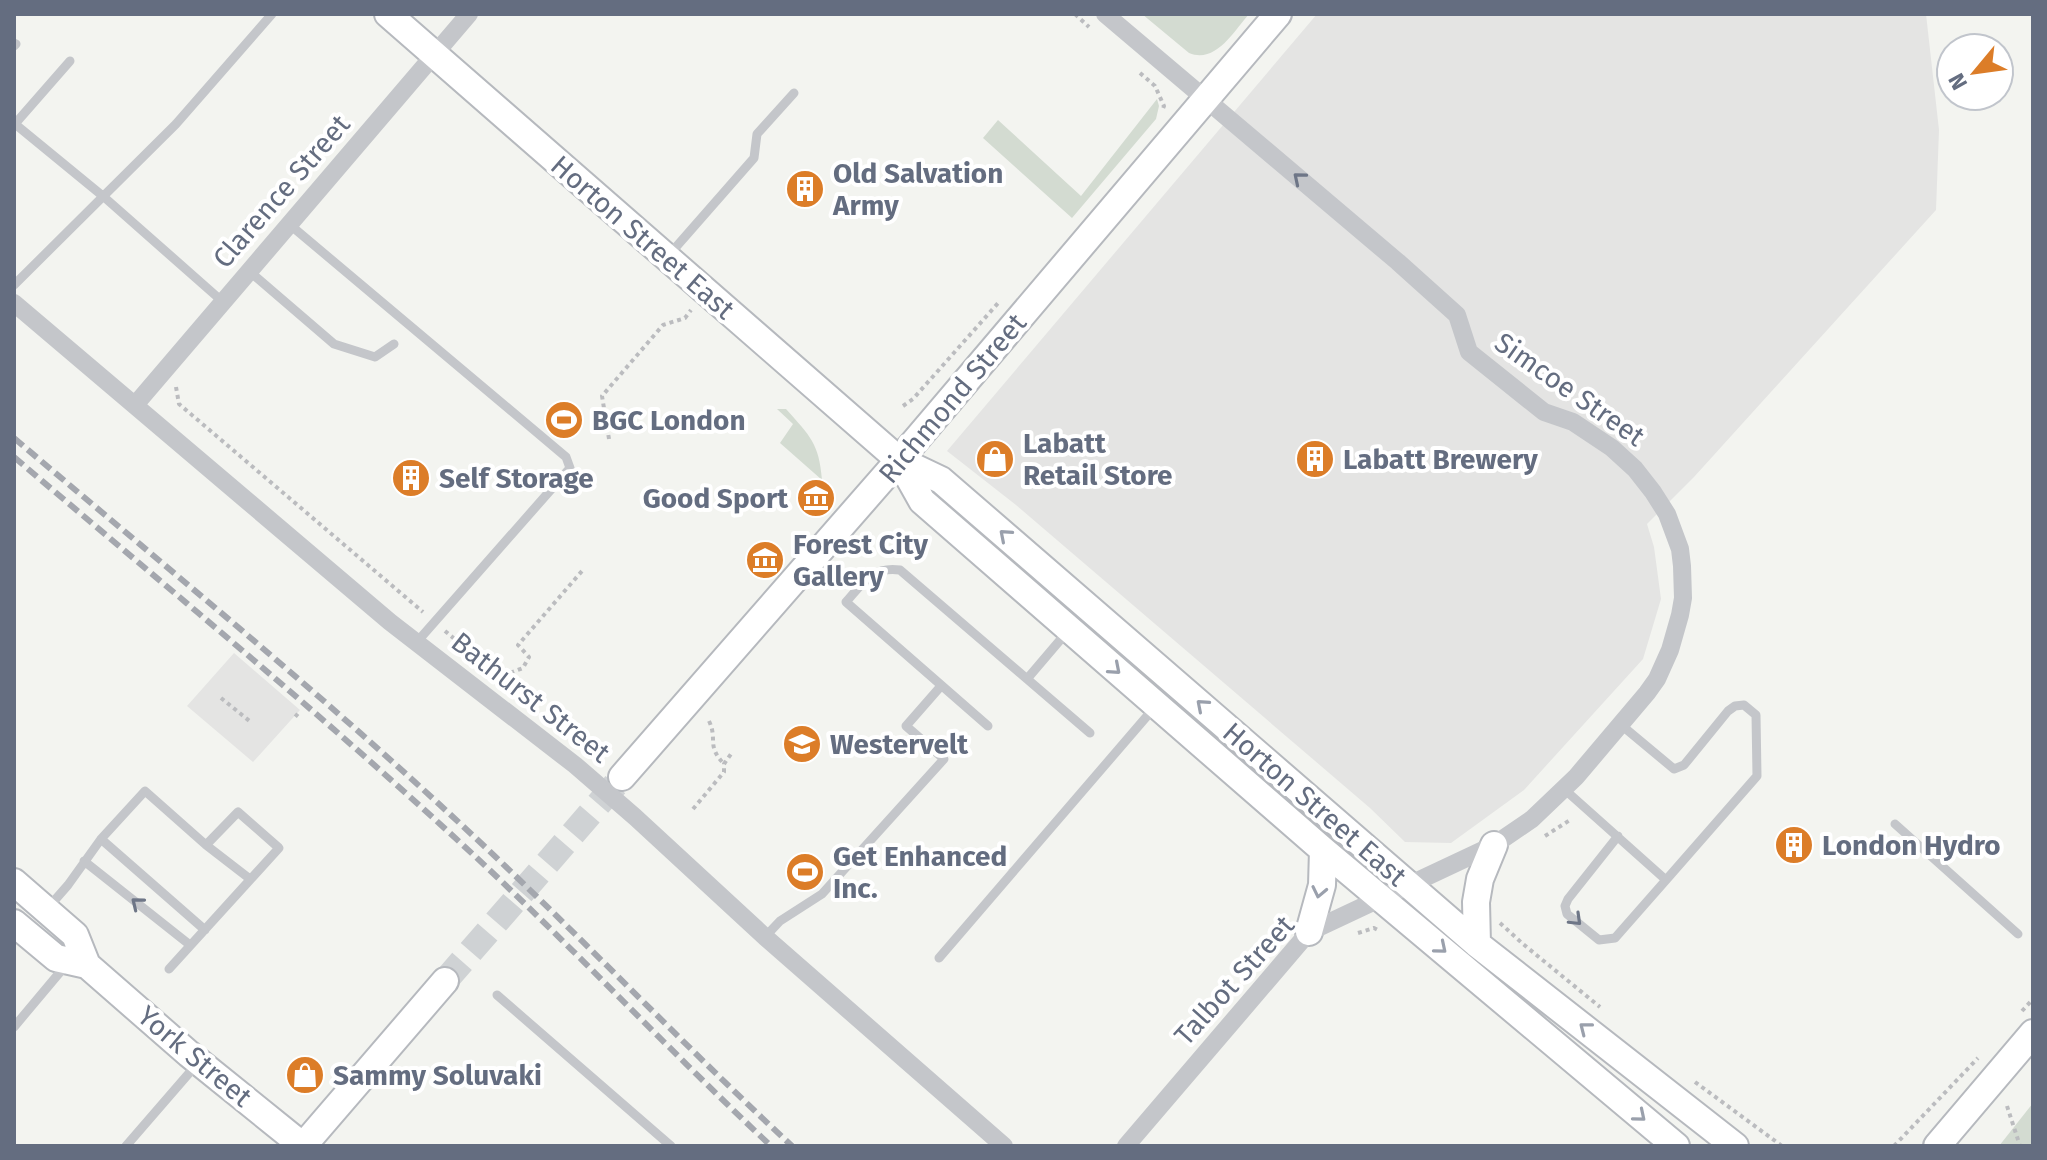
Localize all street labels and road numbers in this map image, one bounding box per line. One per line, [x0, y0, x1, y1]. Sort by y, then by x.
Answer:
street label: Clarence Street [206, 107, 357, 275]
street label: Horton Street East [544, 149, 742, 327]
street label: Richmond Street [872, 306, 1034, 490]
street label: Simcoe Street [1489, 326, 1652, 454]
street label: Bathurst Street [445, 625, 617, 770]
street label: Horton Street East [1216, 716, 1414, 894]
street label: Talbot Street [1168, 908, 1302, 1052]
street label: York Street [131, 999, 259, 1114]

